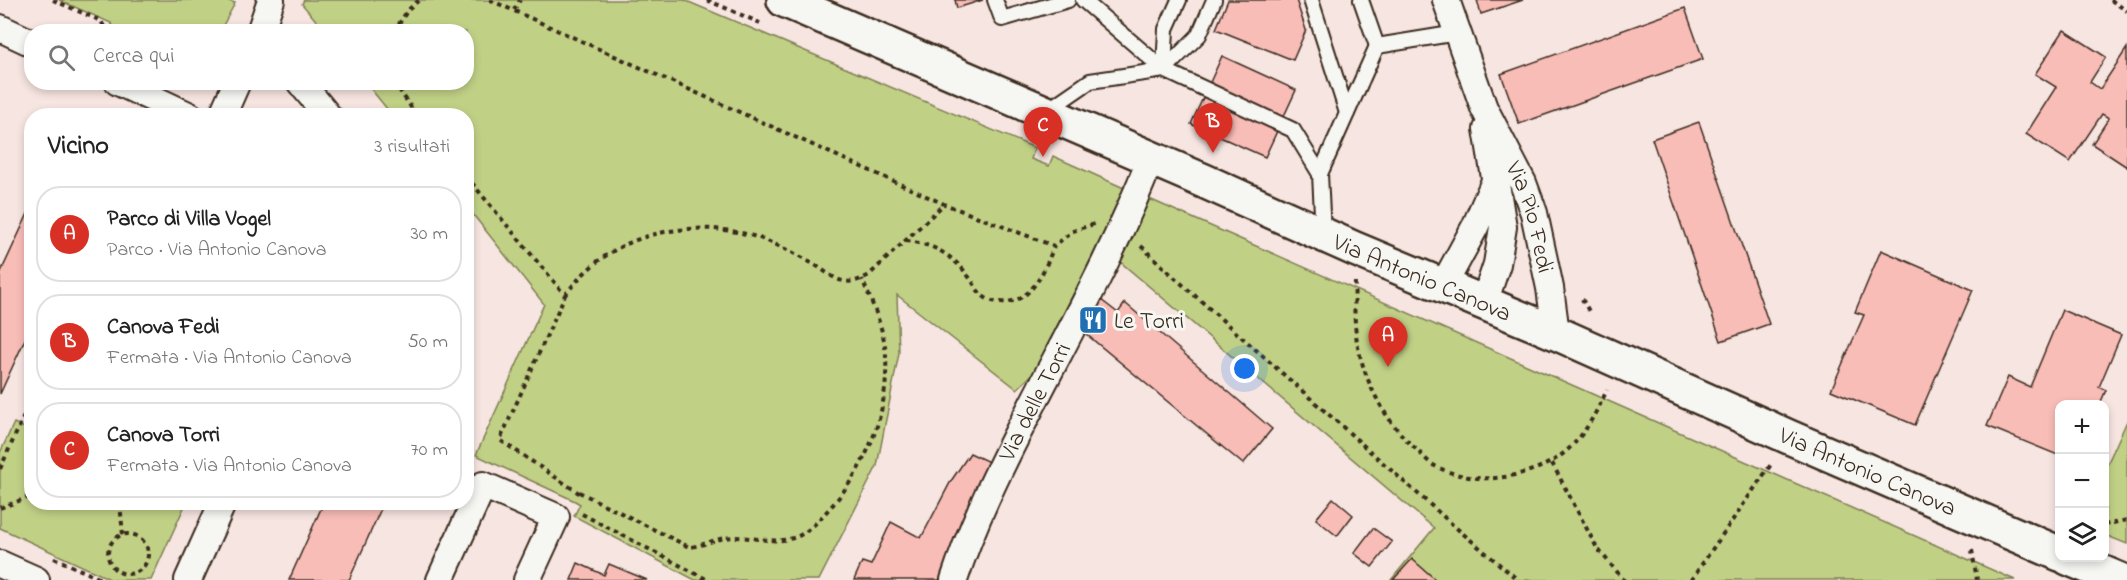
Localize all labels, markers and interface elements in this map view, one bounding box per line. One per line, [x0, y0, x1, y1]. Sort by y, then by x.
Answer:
search box [24, 24, 474, 90]
icon: search [45, 41, 78, 74]
text: Cerca qui [93, 41, 175, 73]
pin: B [1194, 104, 1232, 153]
pin: C [1024, 108, 1062, 157]
text: Vicino [48, 128, 109, 166]
text: 3 risultati [374, 133, 450, 162]
street label: Via Pio Fedi [1494, 155, 1561, 276]
text: Parco di Villa Vogel [107, 204, 271, 236]
text: A [63, 220, 76, 249]
text: 30 m [411, 220, 448, 249]
street label: Via Antonio Canova [1326, 226, 1516, 332]
text: Parco · Via Antonio Canova [107, 236, 326, 265]
restaurant icon: Le Torri [1077, 304, 1109, 336]
place label: Le Torri [1114, 305, 1184, 340]
text: Canova Fedi [107, 312, 220, 344]
pin: A [1368, 318, 1408, 367]
text: B [63, 328, 76, 357]
text: 50 m [407, 328, 448, 357]
street label: Via delle Torri [991, 337, 1082, 469]
text: Fermata · Via Antonio Canova [107, 344, 352, 373]
your location [1230, 354, 1259, 383]
map controls [2055, 400, 2109, 562]
button: + [2055, 400, 2109, 454]
street label: Via Antonio Canova [1772, 419, 1961, 527]
text: Canova Torri [107, 420, 220, 452]
text: C [64, 436, 75, 465]
text: 70 m [411, 436, 448, 465]
text: Fermata · Via Antonio Canova [107, 452, 352, 481]
button: − [2055, 454, 2109, 508]
button: layers [2055, 508, 2109, 562]

